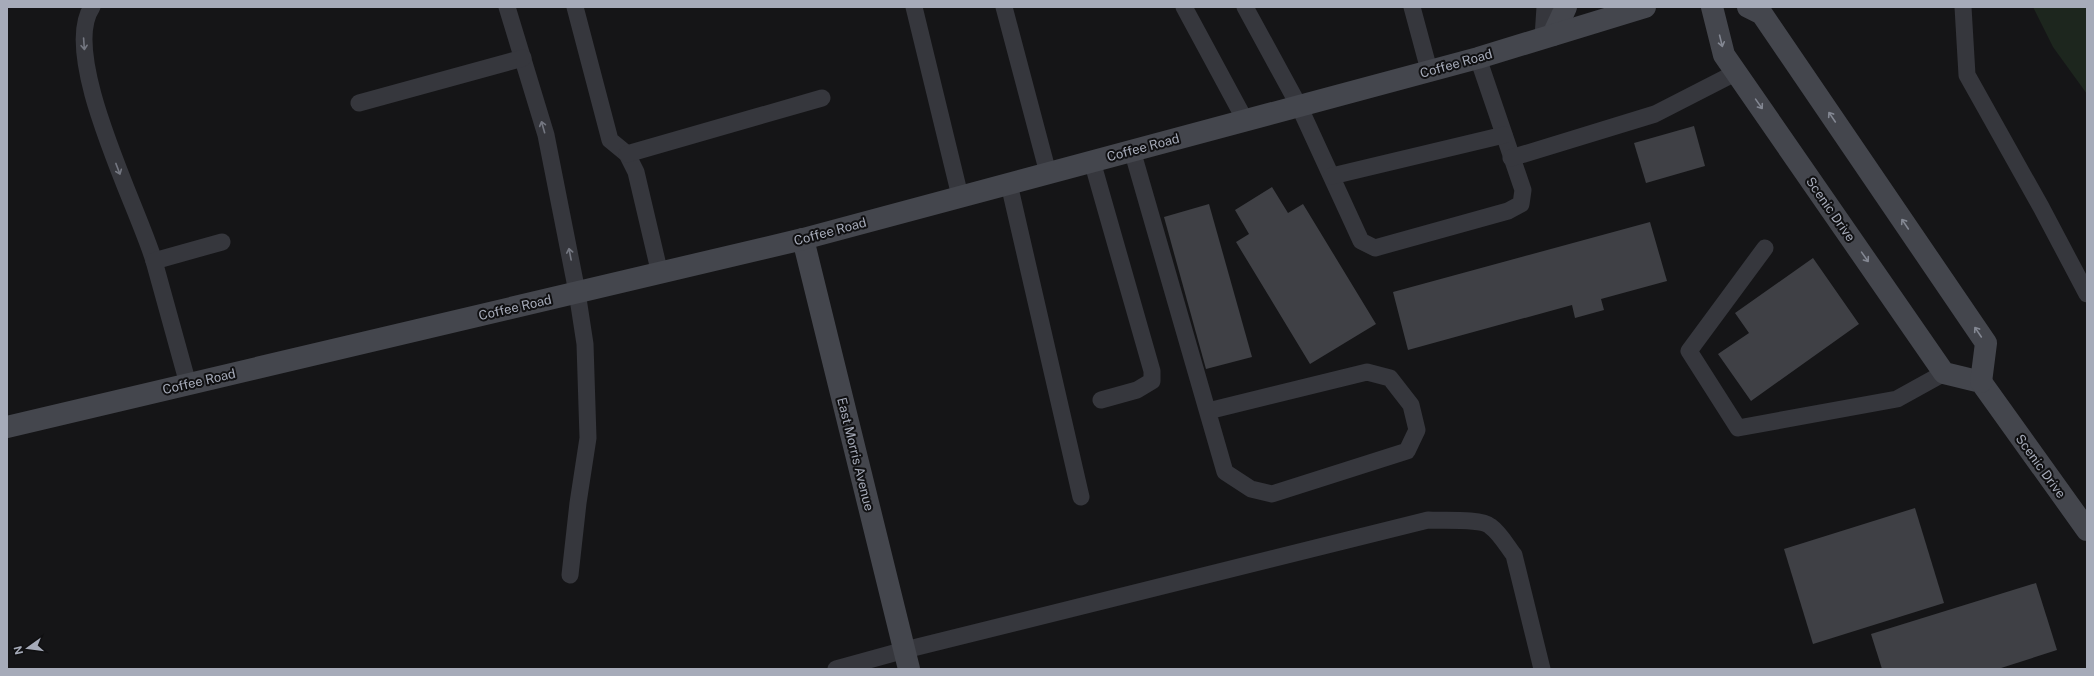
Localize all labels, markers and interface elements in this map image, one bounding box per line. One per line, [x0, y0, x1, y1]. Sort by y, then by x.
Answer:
one-way arrow [1718, 34, 1725, 47]
one-way arrow [81, 37, 88, 50]
street label: Coffee Road [1418, 46, 1494, 81]
one-way arrow [1755, 99, 1763, 110]
one-way arrow [1828, 111, 1836, 122]
one-way arrow [539, 120, 547, 133]
street label: Coffee Road [1105, 131, 1181, 164]
one-way arrow [114, 163, 122, 175]
street label: Scenic Drive [1803, 174, 1858, 244]
street label: Coffee Road [792, 215, 868, 248]
one-way arrow [1901, 219, 1909, 230]
one-way arrow [565, 248, 573, 261]
one-way arrow [1861, 251, 1869, 262]
street label: Coffee Road [477, 292, 553, 323]
one-way arrow [1974, 326, 1982, 338]
street label: Coffee Road [161, 366, 237, 397]
street label: East Morris Avenue [834, 396, 877, 512]
street label: Scenic Drive [2012, 432, 2069, 501]
north arrow [8, 628, 48, 668]
text: N [11, 645, 25, 656]

